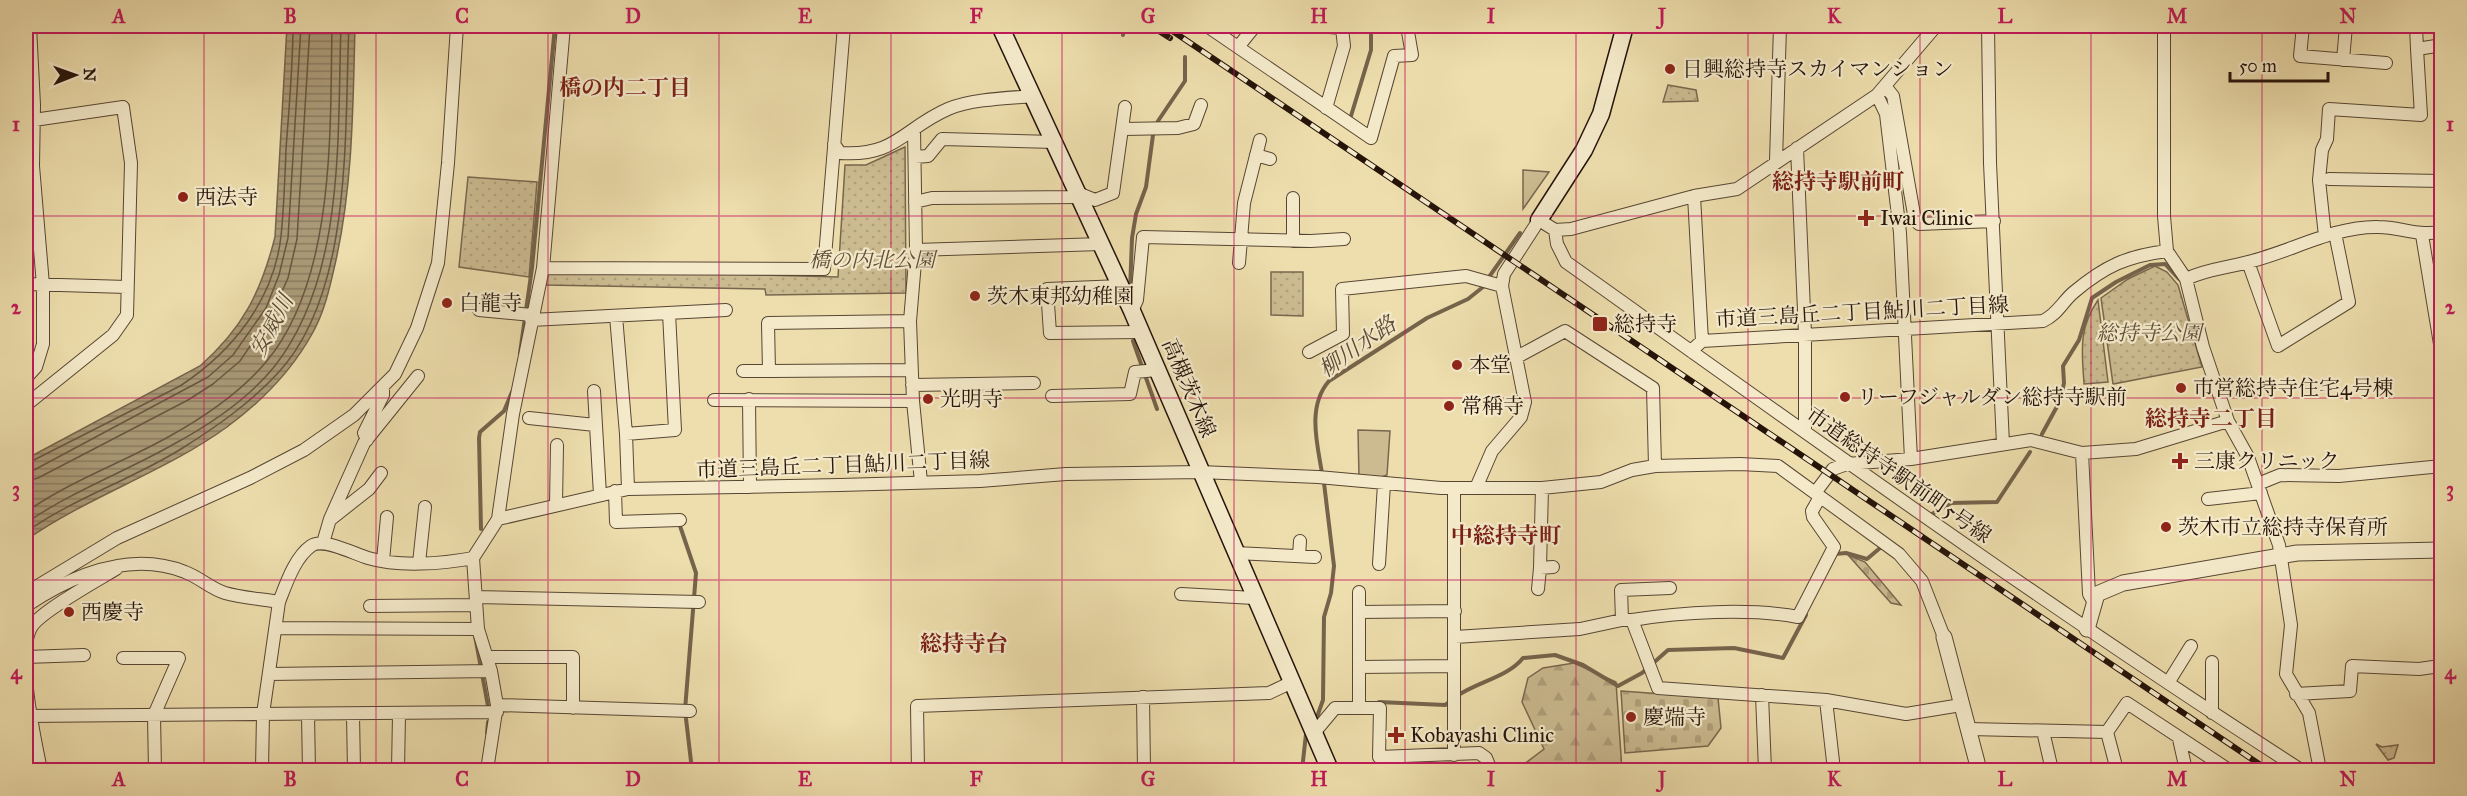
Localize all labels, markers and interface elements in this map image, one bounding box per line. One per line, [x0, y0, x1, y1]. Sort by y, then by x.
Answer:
text: A [110, 4, 126, 28]
text: B [283, 4, 297, 28]
text: C [455, 4, 469, 28]
text: D [625, 4, 641, 28]
text: E [798, 4, 813, 28]
text: F [969, 4, 983, 28]
text: G [1141, 4, 1156, 28]
text: H [1310, 4, 1328, 28]
text: I [1487, 4, 1496, 28]
text: J [1655, 4, 1667, 30]
text: K [1827, 4, 1842, 28]
text: L [1998, 4, 2013, 28]
text: M [2167, 4, 2188, 28]
text: N [2340, 4, 2357, 28]
north arrow [45, 45, 105, 105]
scale bar [2230, 45, 2328, 83]
text: 50 m [2239, 55, 2277, 77]
place label: 日興総持寺スカイマンション [1682, 56, 1953, 82]
marker: 日興総持寺スカイマンション [1663, 62, 1677, 76]
text: N [80, 68, 99, 82]
district label: 橋の内二丁目 [559, 74, 691, 101]
text: 1 [12, 112, 20, 136]
text: 1 [2446, 112, 2454, 136]
district label: 総持寺駅前町 [1772, 168, 1904, 195]
place label: 西法寺 [195, 184, 258, 210]
marker: 西法寺 [176, 190, 190, 204]
place label: Iwai Clinic [1880, 205, 1973, 231]
marker: Iwai Clinic [1857, 209, 1875, 227]
park label: 橋の内北公園 [809, 247, 938, 273]
place label: 茨木東邦幼稚園 [987, 283, 1134, 309]
water label: 安威川 [244, 288, 300, 361]
marker: 茨木東邦幼稚園 [968, 289, 982, 303]
place label: 白龍寺 [459, 290, 522, 316]
street label: 市道三島丘二丁目鮎川二丁目線 [1715, 291, 2009, 333]
text: 2 [11, 295, 22, 319]
text: 2 [2445, 295, 2456, 319]
marker: 白龍寺 [440, 296, 454, 310]
water label: 柳川水路 [1313, 309, 1403, 383]
place label: 総持寺 [1614, 311, 1677, 337]
marker: 総持寺 [1591, 315, 1609, 333]
park label: 総持寺公園 [2097, 320, 2204, 346]
street label: 高槻茨木線 [1157, 335, 1221, 441]
place label: 本堂 [1469, 352, 1511, 378]
marker: 本堂 [1450, 358, 1464, 372]
place label: 市営総持寺住宅4号棟 [2193, 375, 2394, 401]
marker: 市営総持寺住宅4号棟 [2174, 381, 2188, 395]
place label: リーフジャルダン総持寺駅前 [1857, 384, 2127, 410]
place label: 光明寺 [940, 386, 1003, 412]
marker: リーフジャルダン総持寺駅前 [1838, 390, 1852, 404]
marker: 光明寺 [921, 392, 935, 406]
place label: 常稱寺 [1461, 393, 1524, 419]
marker: 常稱寺 [1442, 399, 1456, 413]
street label: 市道総持寺駅前町5号線 [1802, 401, 1996, 549]
district label: 総持寺二丁目 [2145, 405, 2277, 432]
street label: 市道三島丘二丁目鮎川二丁目線 [696, 447, 990, 483]
place label: 三康クリニック [2194, 448, 2340, 474]
marker: 三康クリニック [2171, 452, 2189, 470]
text: 3 [12, 477, 20, 502]
text: 3 [2446, 477, 2454, 502]
place label: 茨木市立総持寺保育所 [2178, 514, 2388, 540]
marker: 茨木市立総持寺保育所 [2159, 520, 2173, 534]
district label: 中総持寺町 [1451, 522, 1561, 549]
place label: 西慶寺 [81, 599, 144, 625]
marker: 西慶寺 [62, 605, 76, 619]
district label: 総持寺台 [920, 630, 1008, 657]
text: 4 [10, 660, 22, 685]
text: 4 [2444, 660, 2456, 685]
place label: 慶端寺 [1643, 704, 1706, 730]
marker: 慶端寺 [1624, 710, 1638, 724]
place label: Kobayashi Clinic [1410, 722, 1554, 748]
marker: Kobayashi Clinic [1387, 726, 1405, 744]
text: A [110, 767, 126, 791]
text: B [283, 767, 297, 791]
text: C [455, 767, 469, 791]
text: D [625, 767, 641, 791]
text: E [798, 767, 813, 791]
text: F [969, 767, 983, 791]
text: G [1141, 767, 1156, 791]
text: H [1310, 767, 1328, 791]
text: I [1487, 767, 1496, 791]
text: J [1655, 767, 1667, 793]
text: K [1827, 767, 1842, 791]
text: L [1998, 767, 2013, 791]
text: M [2167, 767, 2188, 791]
text: N [2340, 767, 2357, 791]

